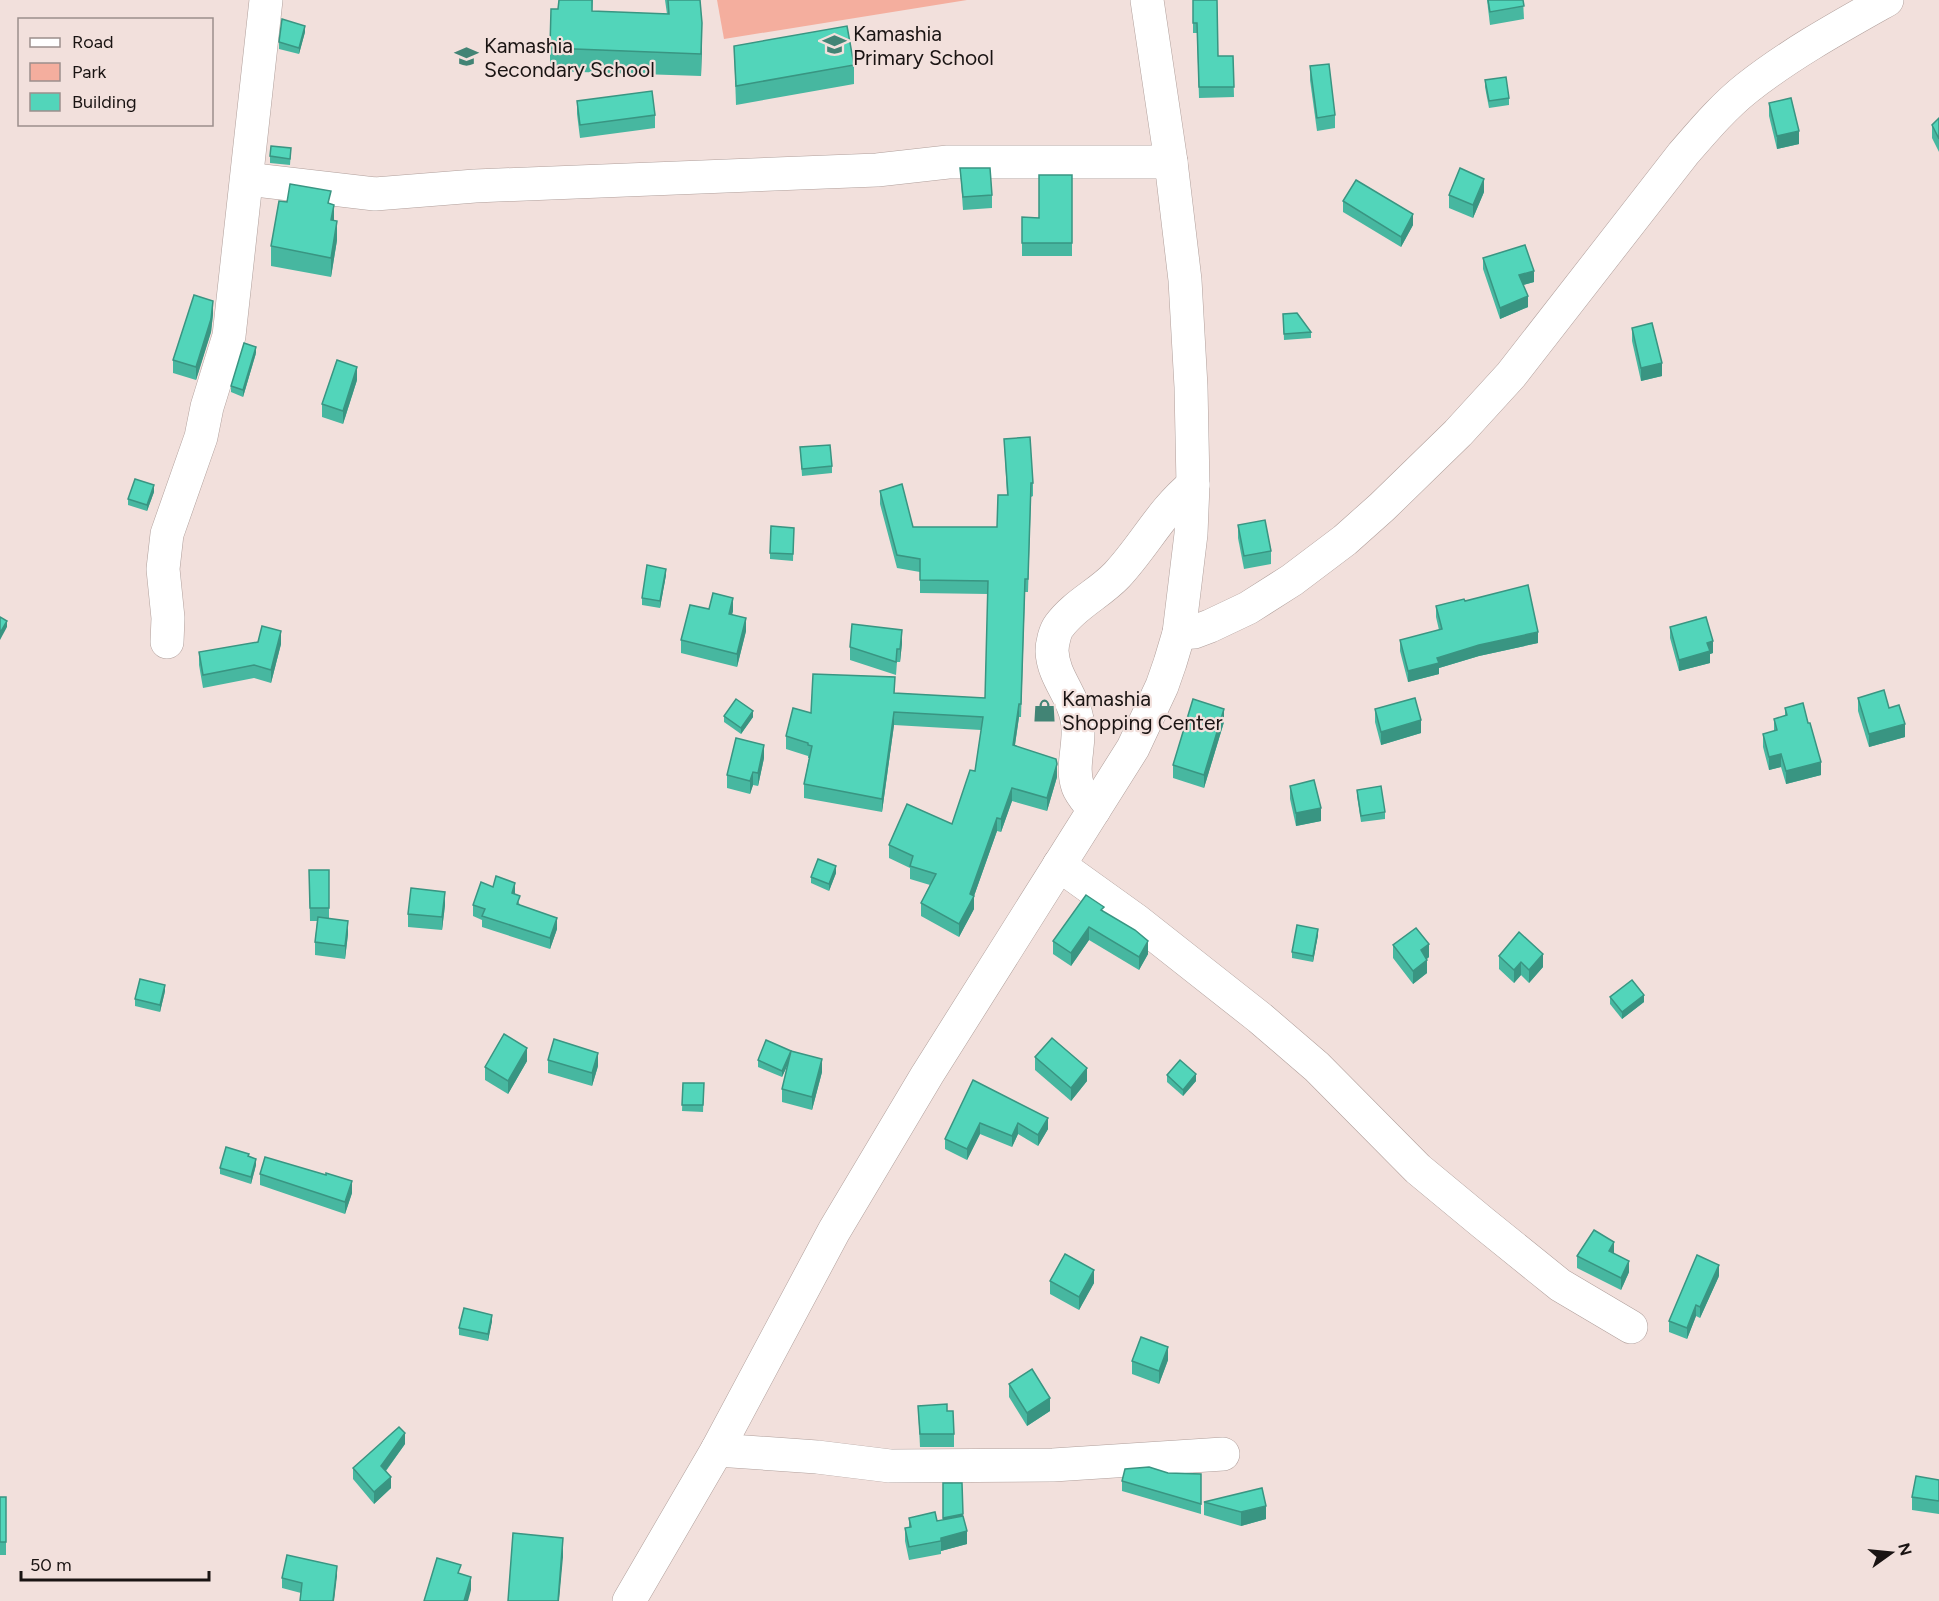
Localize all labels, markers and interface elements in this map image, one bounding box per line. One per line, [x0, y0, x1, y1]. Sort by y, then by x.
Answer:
legend [18, 18, 213, 126]
place label: Kamashia Primary School [853, 21, 994, 70]
text: Road [72, 31, 113, 53]
school or university icon: Kamashia Primary School [822, 32, 848, 58]
place label: Kamashia Secondary School [484, 33, 655, 82]
school or university icon: Kamashia Secondary School [453, 44, 479, 70]
text: Park [72, 61, 107, 83]
text: Building [72, 91, 137, 113]
place label: Kamashia Shopping Center [1062, 686, 1223, 735]
shop icon: Kamashia Shopping Center [1031, 697, 1057, 723]
north arrow [1861, 1523, 1921, 1583]
text: N [1894, 1541, 1916, 1558]
scale bar [21, 1544, 208, 1582]
text: 50 m [30, 1554, 72, 1576]

